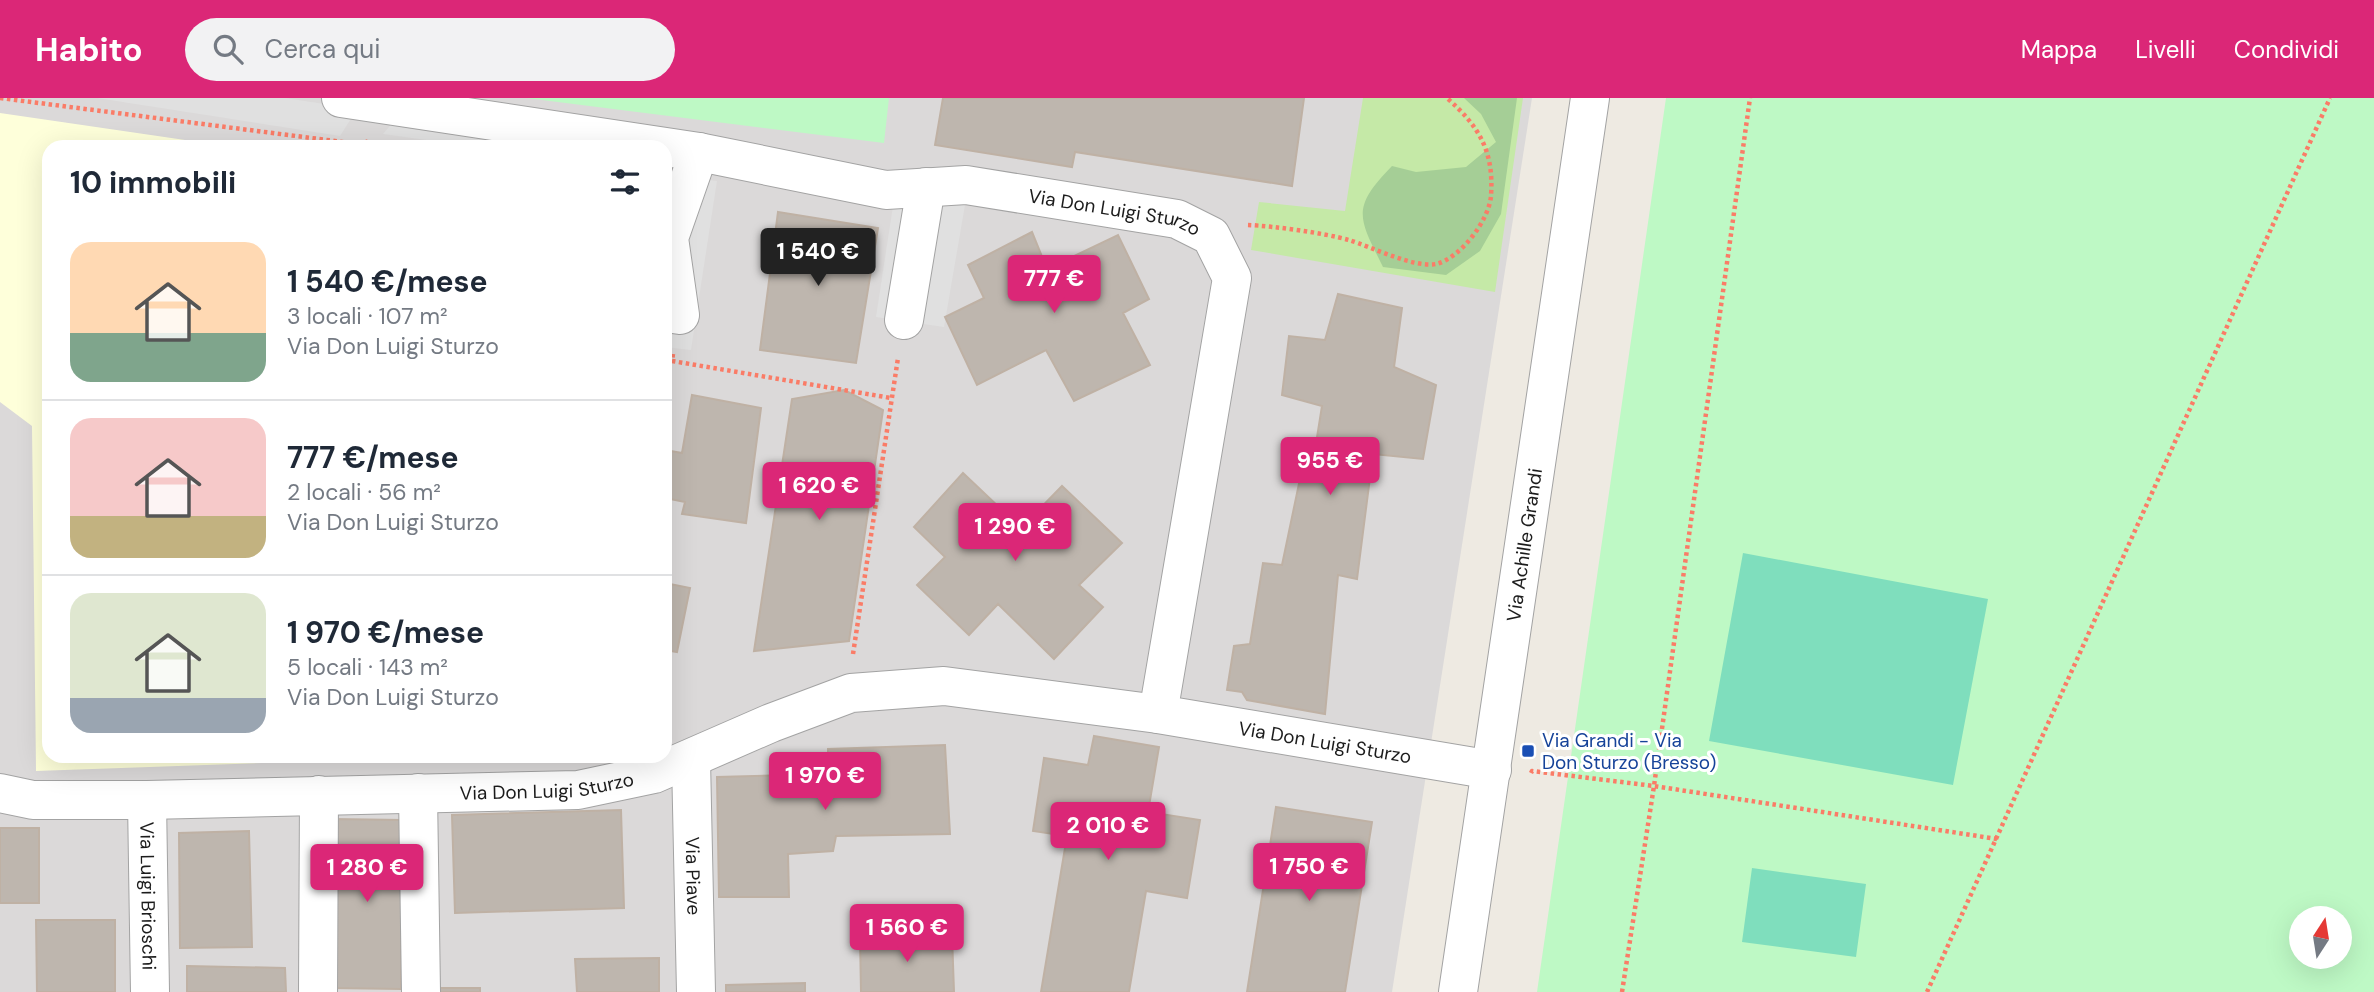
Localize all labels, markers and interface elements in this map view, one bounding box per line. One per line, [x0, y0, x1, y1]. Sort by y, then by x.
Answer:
search box [185, 18, 675, 81]
text: Habito [35, 28, 143, 71]
icon: search [209, 30, 247, 68]
text: Cerca qui [265, 32, 380, 66]
text: Mappa [2021, 34, 2097, 65]
text: Livelli [2135, 34, 2196, 65]
text: Condividi [2234, 34, 2339, 65]
text: 10 immobili [70, 163, 236, 202]
icon: filters [606, 163, 644, 201]
street label: Via Don Luigi Sturzo [1027, 183, 1205, 242]
pin: 1 540 € [753, 228, 883, 288]
text: 1 540 € [777, 236, 859, 266]
pin: 777 € [1005, 256, 1103, 315]
text: 1 540 €/mese [287, 262, 488, 301]
text: 777 € [1024, 263, 1084, 293]
icon: home [126, 270, 210, 354]
text: 3 locali · 107 m² [287, 301, 448, 331]
text: Via Don Luigi Sturzo [287, 331, 499, 361]
text: 777 €/mese [287, 438, 459, 477]
pin: 955 € [1281, 438, 1379, 497]
text: 955 € [1297, 445, 1363, 475]
icon: home [126, 446, 210, 530]
pin: 1 620 € [754, 462, 884, 522]
street label: Via Achille Grandi [1501, 467, 1548, 623]
text: 1 620 € [778, 470, 860, 500]
text: 2 locali · 56 m² [287, 477, 441, 507]
pin: 1 290 € [950, 504, 1080, 563]
text: Via Don Luigi Sturzo [287, 507, 499, 537]
text: 1 290 € [974, 511, 1056, 541]
text: 1 970 €/mese [287, 613, 484, 652]
icon: home [126, 621, 210, 705]
text: 5 locali · 143 m² [287, 652, 448, 682]
text: Via Don Luigi Sturzo [287, 682, 499, 712]
street label: Via Don Luigi Sturzo [1236, 716, 1413, 769]
place label: Via Grandi - Via Don Sturzo (Bresso) [1542, 728, 1716, 775]
marker: Via Grandi - Via Don Sturzo (Bresso) [1520, 743, 1536, 759]
pin: 1 970 € [760, 752, 890, 812]
text: 1 970 € [785, 760, 865, 790]
street label: Via Don Luigi Sturzo [459, 767, 636, 806]
pin: 2 010 € [1043, 802, 1173, 862]
text: 2 010 € [1066, 810, 1150, 840]
street label: Via Luigi Brioschi [134, 821, 162, 971]
street label: Via Piave [680, 836, 706, 916]
pin: 1 280 € [302, 844, 432, 904]
pin: 1 750 € [1244, 844, 1374, 903]
text: 1 750 € [1269, 851, 1349, 881]
text: 1 280 € [326, 852, 408, 882]
pin: 1 560 € [842, 904, 972, 964]
north arrow [2289, 906, 2352, 970]
map controls [2289, 906, 2352, 969]
text: 1 560 € [866, 912, 948, 942]

